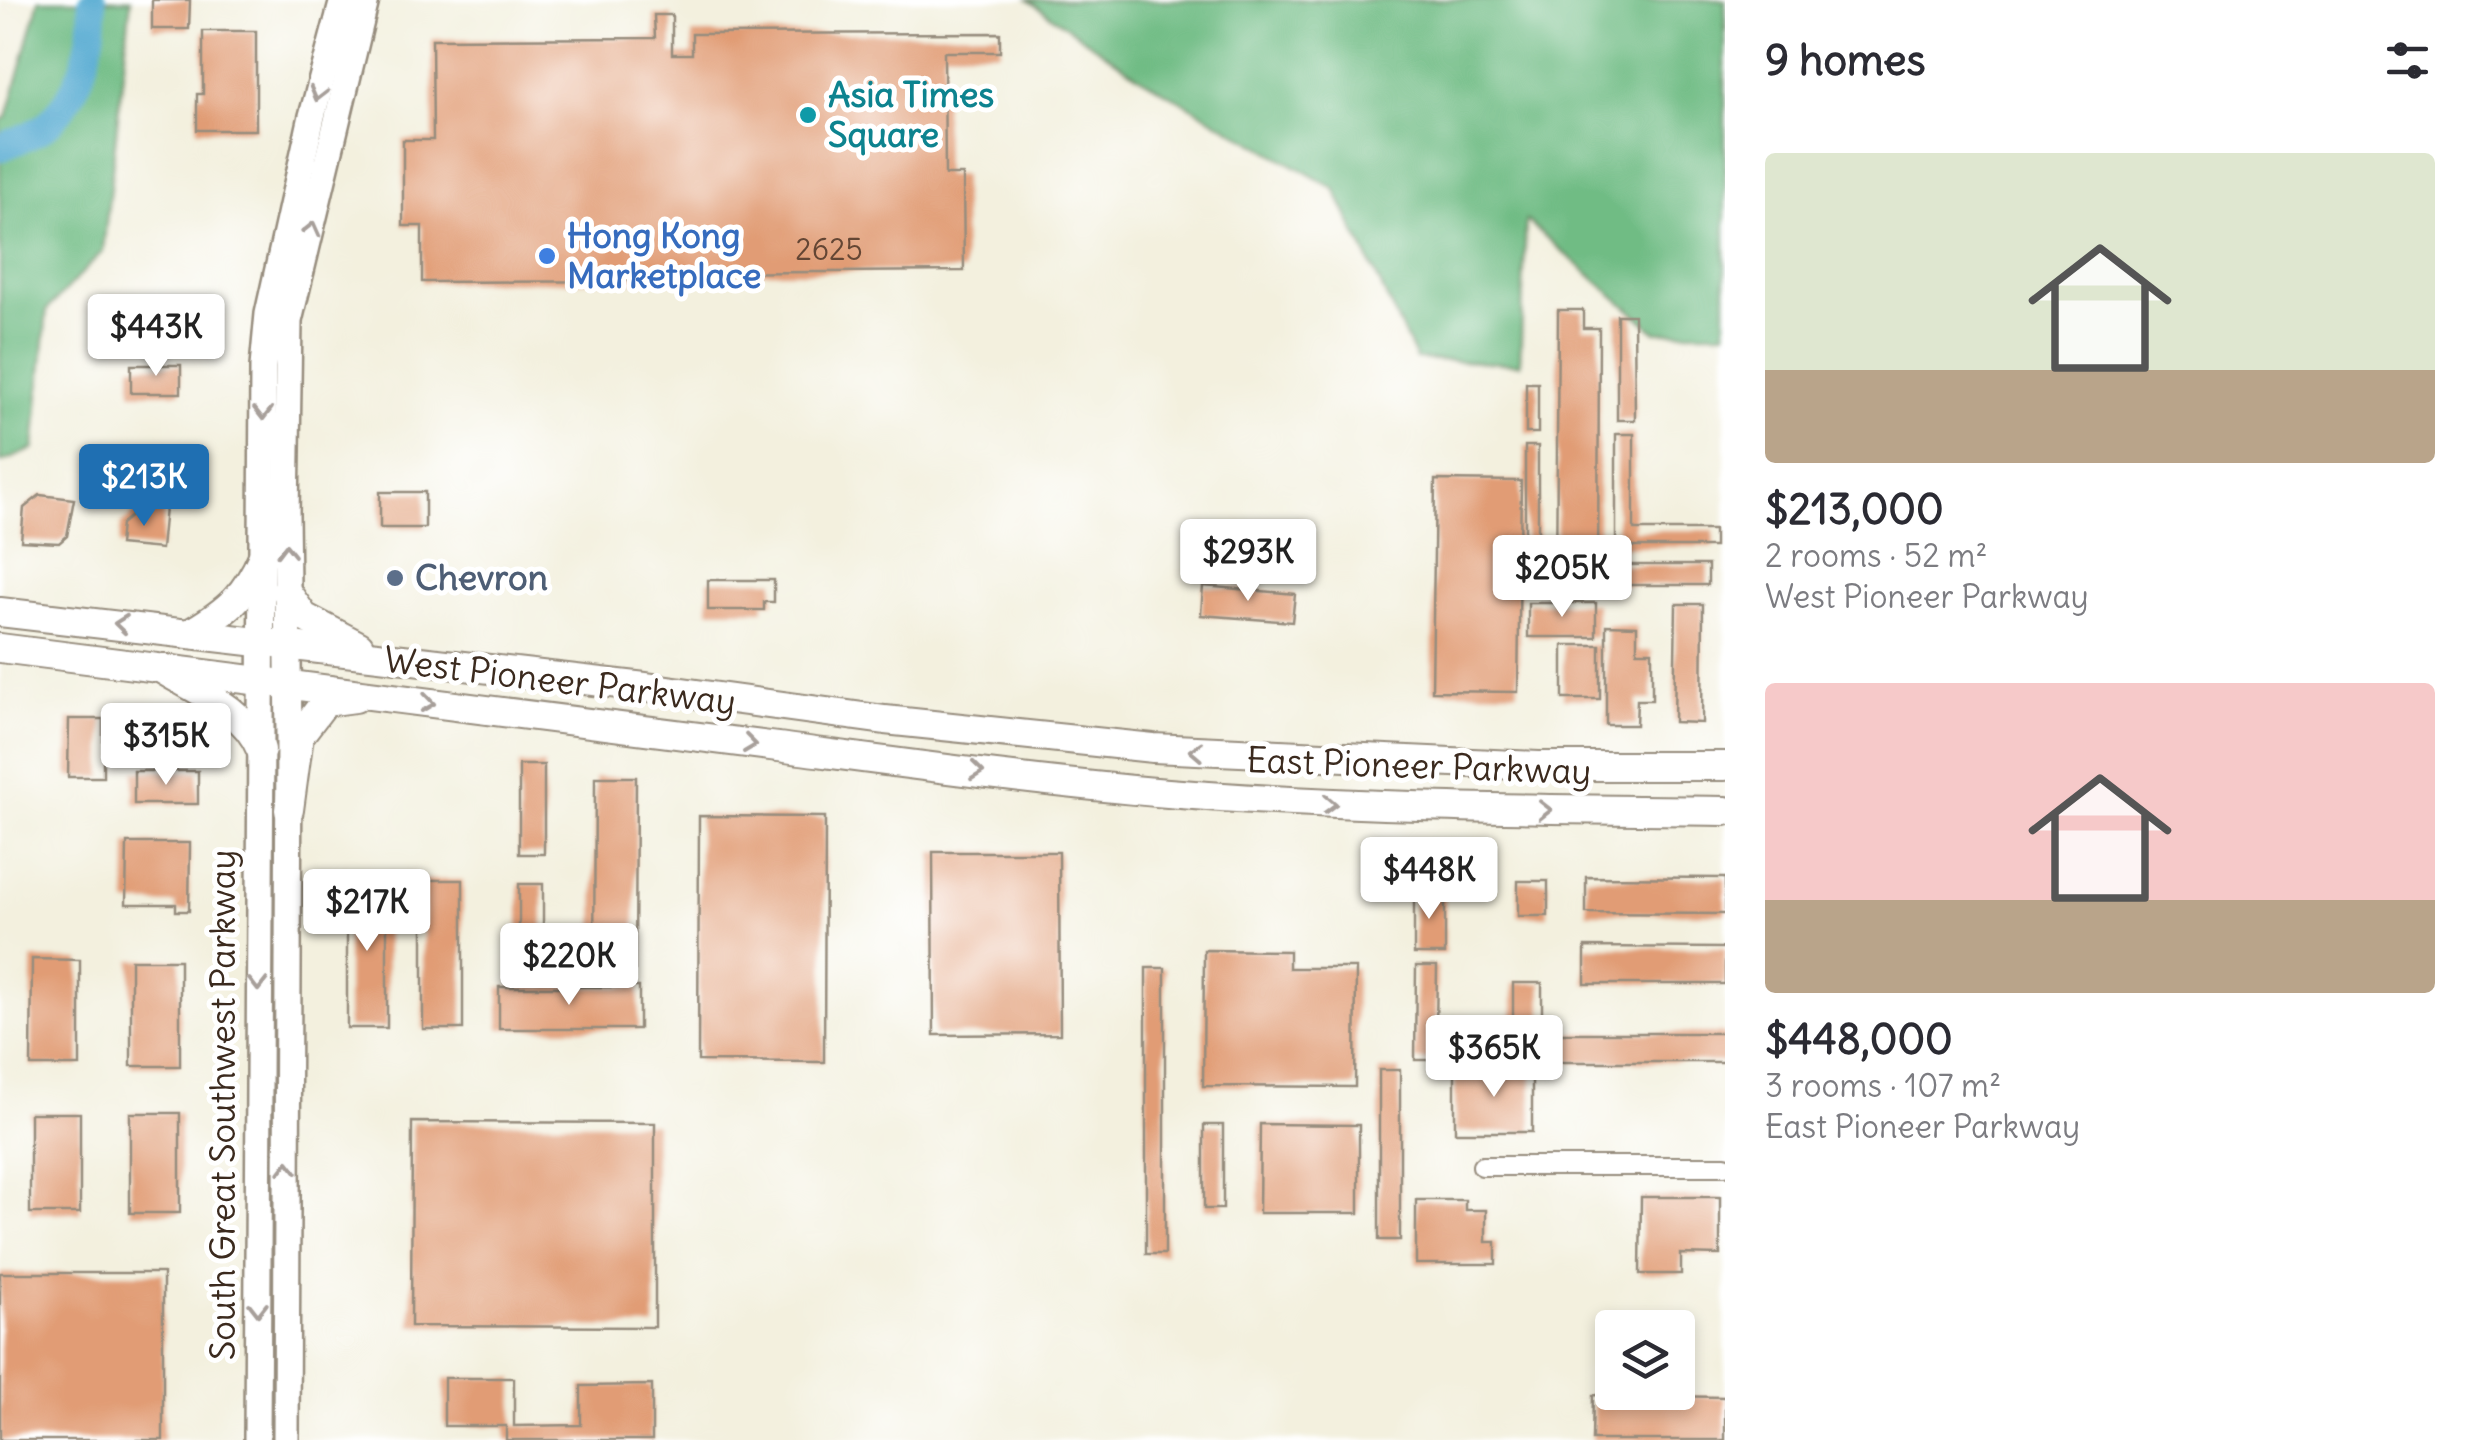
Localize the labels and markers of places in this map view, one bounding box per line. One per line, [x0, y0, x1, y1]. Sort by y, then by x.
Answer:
place label: Asia Times Square [828, 72, 994, 156]
marker: Asia Times Square [797, 104, 819, 126]
place label: Hong Kong Marketplace [567, 213, 761, 297]
marker: Hong Kong Marketplace [536, 245, 558, 267]
pin: $443K [86, 294, 226, 379]
pin: $213K [74, 444, 214, 529]
pin: $293K [1178, 519, 1318, 604]
pin: $205K [1492, 535, 1632, 620]
place label: Chevron [415, 555, 548, 599]
marker: Chevron [384, 567, 406, 589]
pin: $315K [96, 703, 236, 788]
pin: $448K [1359, 837, 1499, 922]
pin: $217K [297, 869, 437, 954]
pin: $220K [499, 923, 639, 1008]
pin: $365K [1424, 1015, 1564, 1100]

